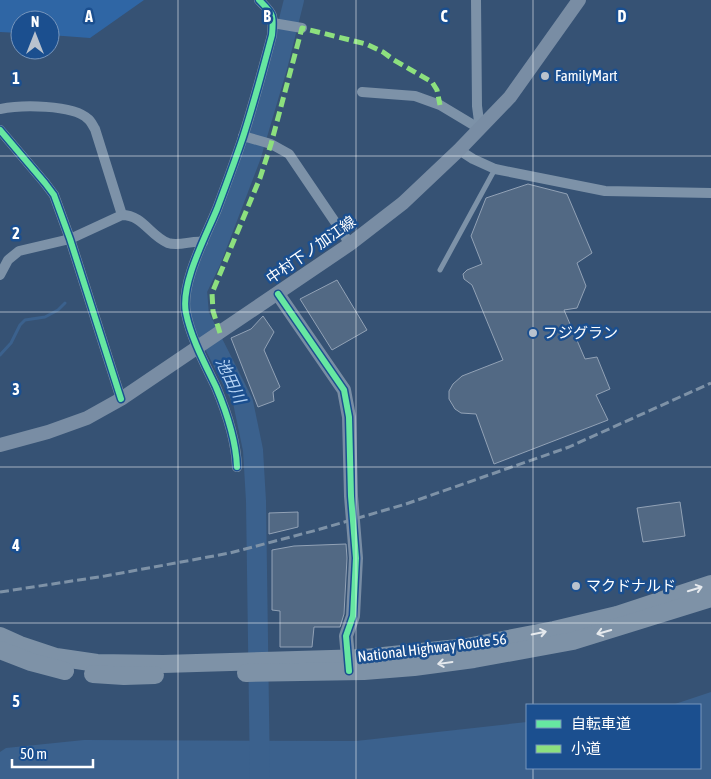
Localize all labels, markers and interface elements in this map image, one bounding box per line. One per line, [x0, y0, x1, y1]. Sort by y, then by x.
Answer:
text: A [84, 7, 93, 25]
text: B [263, 7, 271, 25]
text: C [440, 7, 448, 25]
text: D [618, 7, 627, 25]
north arrow [10, 10, 60, 60]
text: N [31, 14, 39, 30]
place label: FamilyMart [555, 67, 618, 84]
text: 1 [12, 69, 20, 87]
marker: FamilyMart [539, 70, 551, 82]
street label: 中村下ノ加江線 [263, 213, 359, 287]
text: 2 [12, 224, 20, 242]
place label: フジグラン [543, 324, 618, 341]
marker: フジグラン [527, 327, 539, 339]
water label: 池田川 [213, 354, 250, 407]
text: 3 [12, 380, 20, 398]
text: 4 [11, 536, 20, 554]
place label: マクドナルド [586, 577, 676, 594]
marker: マクドナルド [570, 580, 582, 592]
one-way arrow [687, 584, 703, 594]
one-way arrow [531, 628, 547, 638]
one-way arrow [596, 628, 612, 637]
street label: National Highway Route 56 [357, 630, 507, 665]
one-way arrow [437, 658, 453, 668]
text: 5 [12, 692, 20, 710]
legend [526, 704, 701, 769]
text: 自転車道 [571, 715, 631, 732]
scale bar [12, 736, 94, 768]
text: 小道 [571, 740, 601, 757]
text: 50 m [20, 745, 47, 762]

